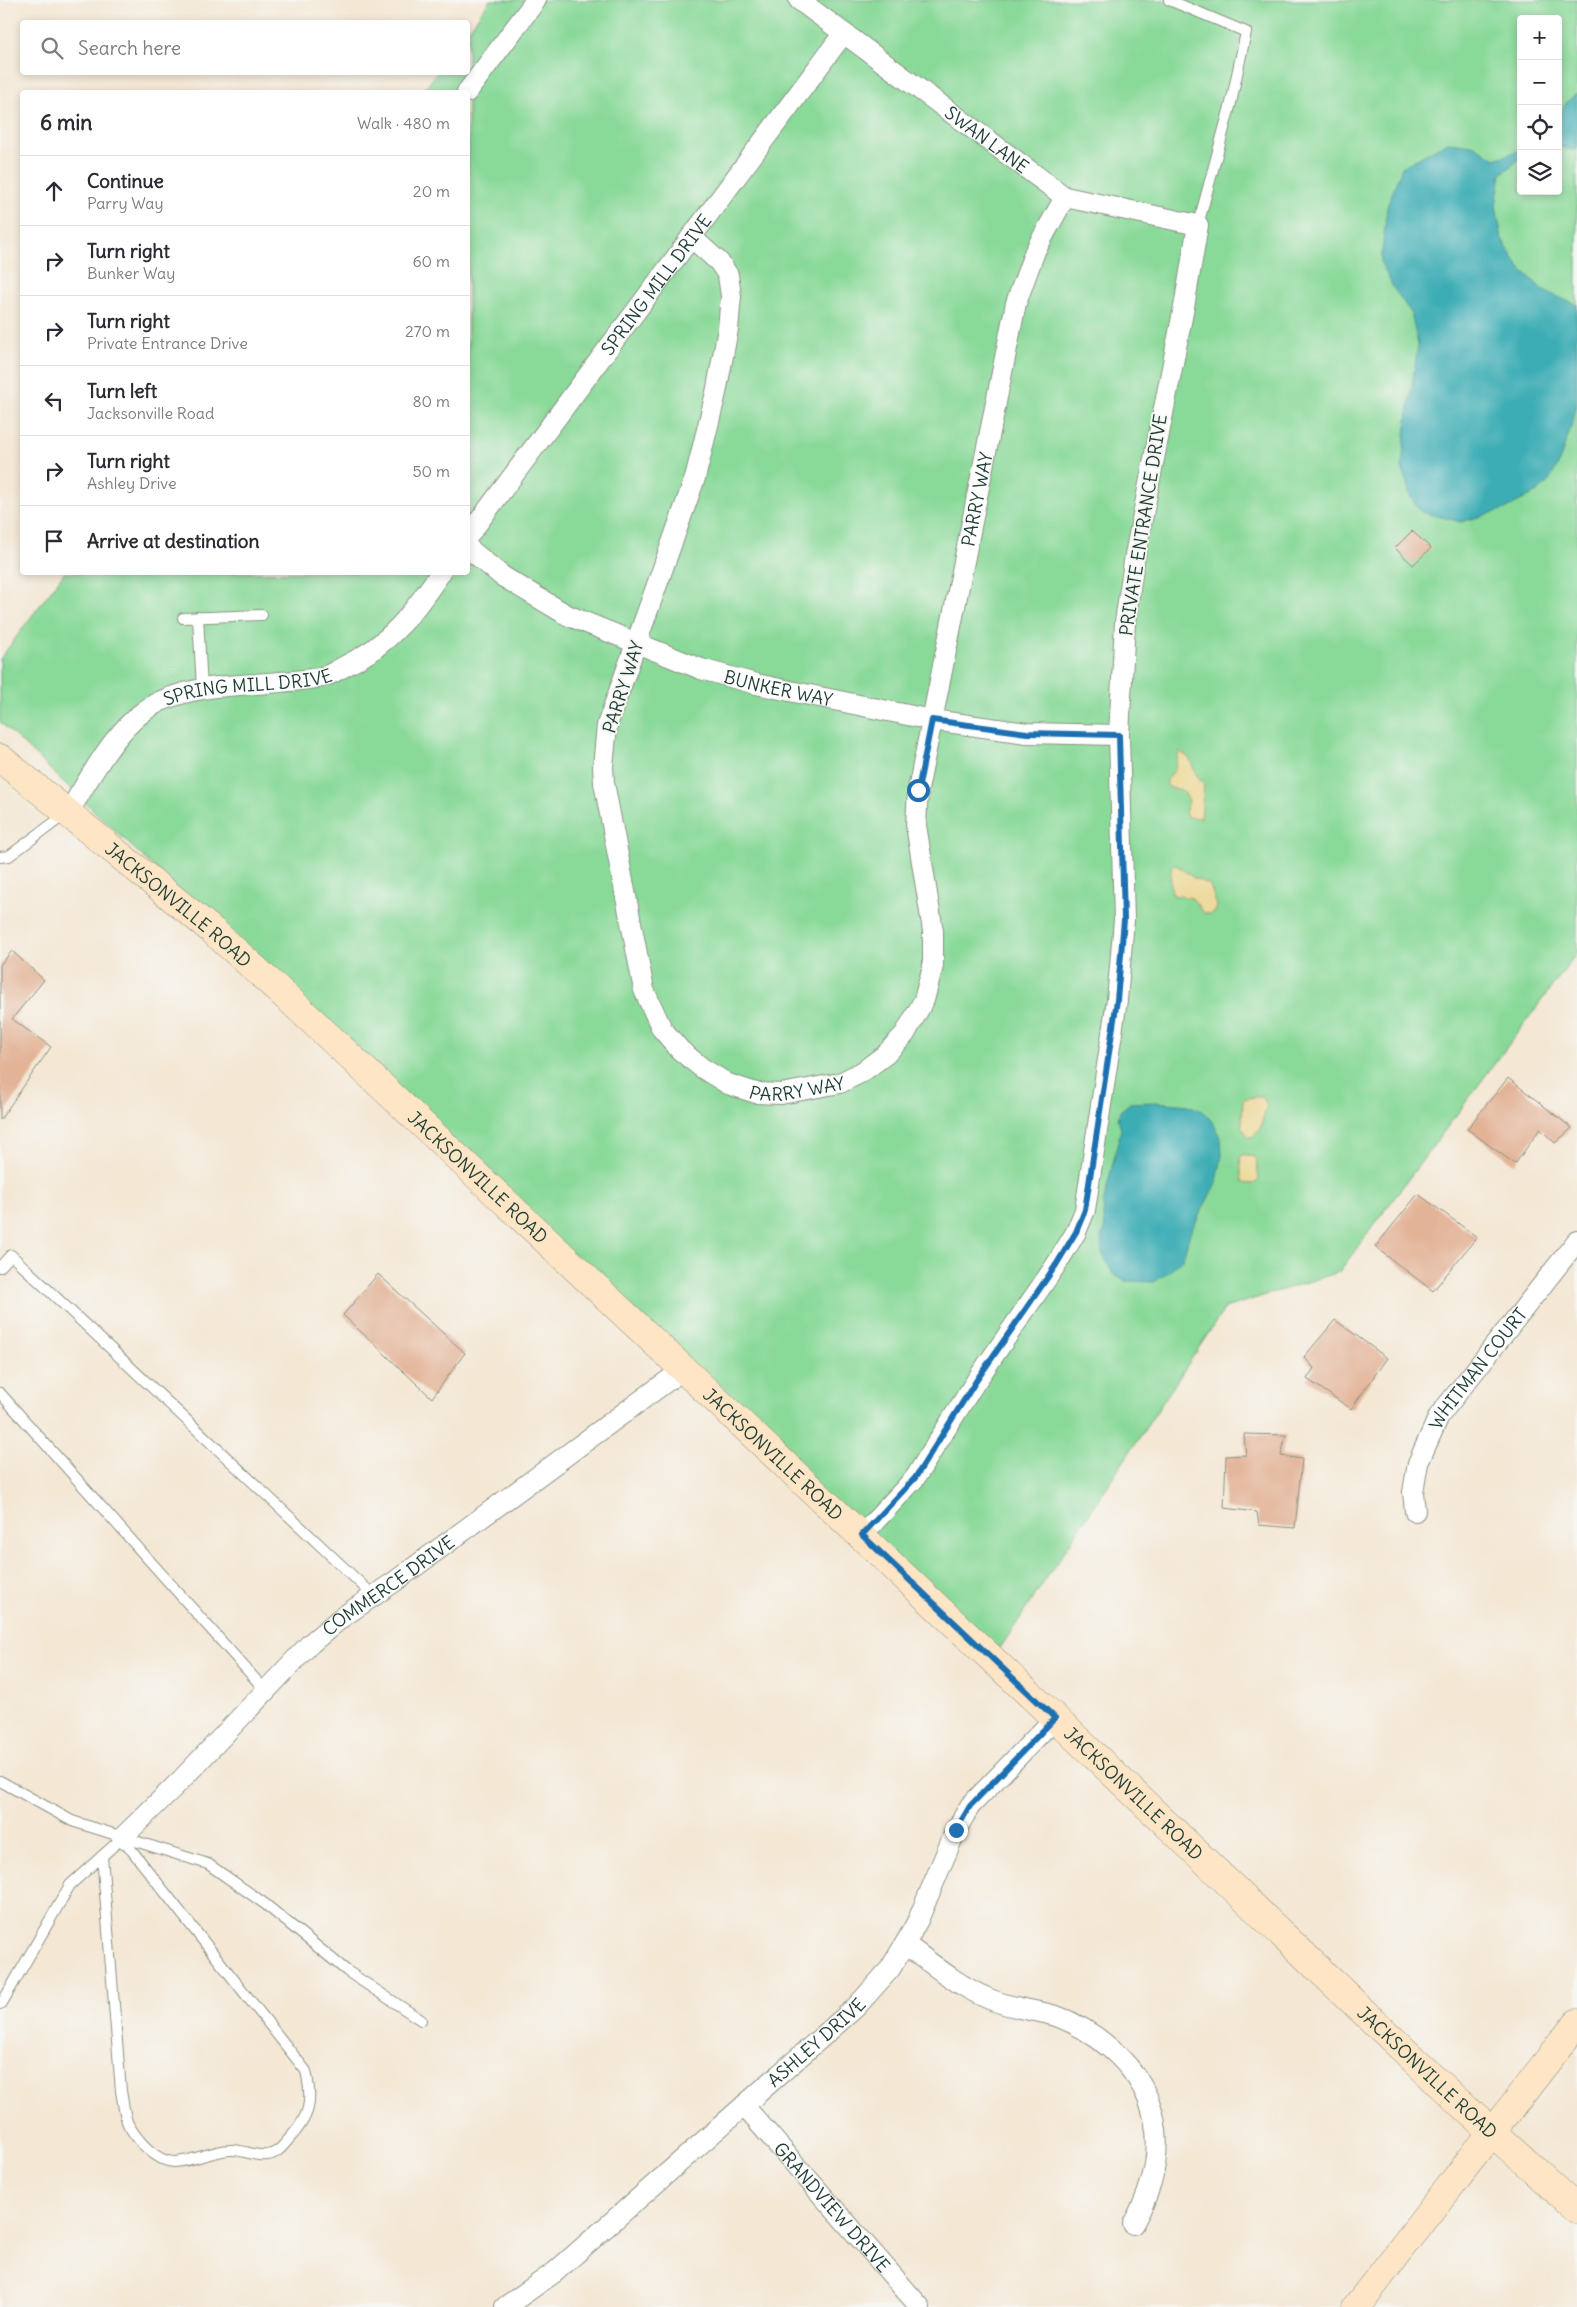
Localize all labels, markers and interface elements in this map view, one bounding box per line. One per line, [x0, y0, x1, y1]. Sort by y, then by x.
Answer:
map controls [1517, 15, 1562, 195]
button: + [1517, 15, 1562, 60]
search box [20, 20, 470, 75]
icon: search [38, 34, 66, 62]
text: Search here [78, 36, 181, 60]
button: − [1517, 60, 1562, 105]
street label: SWAN LANE [941, 101, 1034, 178]
button: locate [1517, 105, 1562, 150]
text: 6 min [40, 109, 92, 136]
text: Walk · 480 m [357, 113, 450, 133]
button: layers [1517, 150, 1562, 195]
text: Continue [87, 169, 164, 193]
icon: ahead [40, 177, 68, 205]
text: 20 m [413, 181, 450, 201]
text: Parry Way [87, 193, 163, 213]
street label: SPRING MILL DRIVE [596, 209, 716, 360]
text: Turn right [87, 239, 170, 263]
icon: right [40, 247, 68, 275]
text: 60 m [412, 251, 450, 271]
text: Bunker Way [87, 263, 175, 283]
text: Turn right [87, 309, 170, 333]
icon: right [40, 317, 68, 345]
text: 270 m [405, 321, 450, 341]
text: Private Entrance Drive [87, 333, 248, 353]
text: Turn left [87, 379, 157, 403]
icon: left [40, 387, 68, 415]
text: 80 m [412, 391, 450, 411]
text: Jacksonville Road [87, 403, 214, 423]
street label: PRIVATE ENTRANCE DRIVE [1114, 412, 1172, 638]
text: Turn right [87, 449, 170, 473]
street label: PARRY WAY [956, 450, 997, 548]
icon: right [40, 457, 68, 485]
text: 50 m [412, 461, 450, 481]
text: Ashley Drive [87, 473, 177, 493]
icon: arrive [40, 527, 68, 555]
text: Arrive at destination [87, 529, 260, 553]
street label: PARRY WAY [597, 638, 649, 736]
street label: SPRING MILL DRIVE [160, 663, 335, 710]
street label: BUNKER WAY [721, 664, 835, 711]
route start [907, 779, 930, 802]
street label: JACKSONVILLE ROAD [101, 837, 257, 972]
street label: PARRY WAY [746, 1071, 846, 1106]
street label: JACKSONVILLE ROAD [403, 1106, 553, 1248]
street label: WHITMAN COURT [1423, 1303, 1532, 1432]
street label: JACKSONVILLE ROAD [699, 1383, 848, 1525]
street label: COMMERCE DRIVE [317, 1530, 459, 1640]
street label: JACKSONVILLE ROAD [1060, 1722, 1208, 1865]
route end [945, 1819, 968, 1842]
street label: ASHLEY DRIVE [762, 1993, 870, 2091]
street label: JACKSONVILLE ROAD [1353, 2001, 1502, 2143]
street label: GRANDVIEW DRIVE [769, 2137, 895, 2277]

